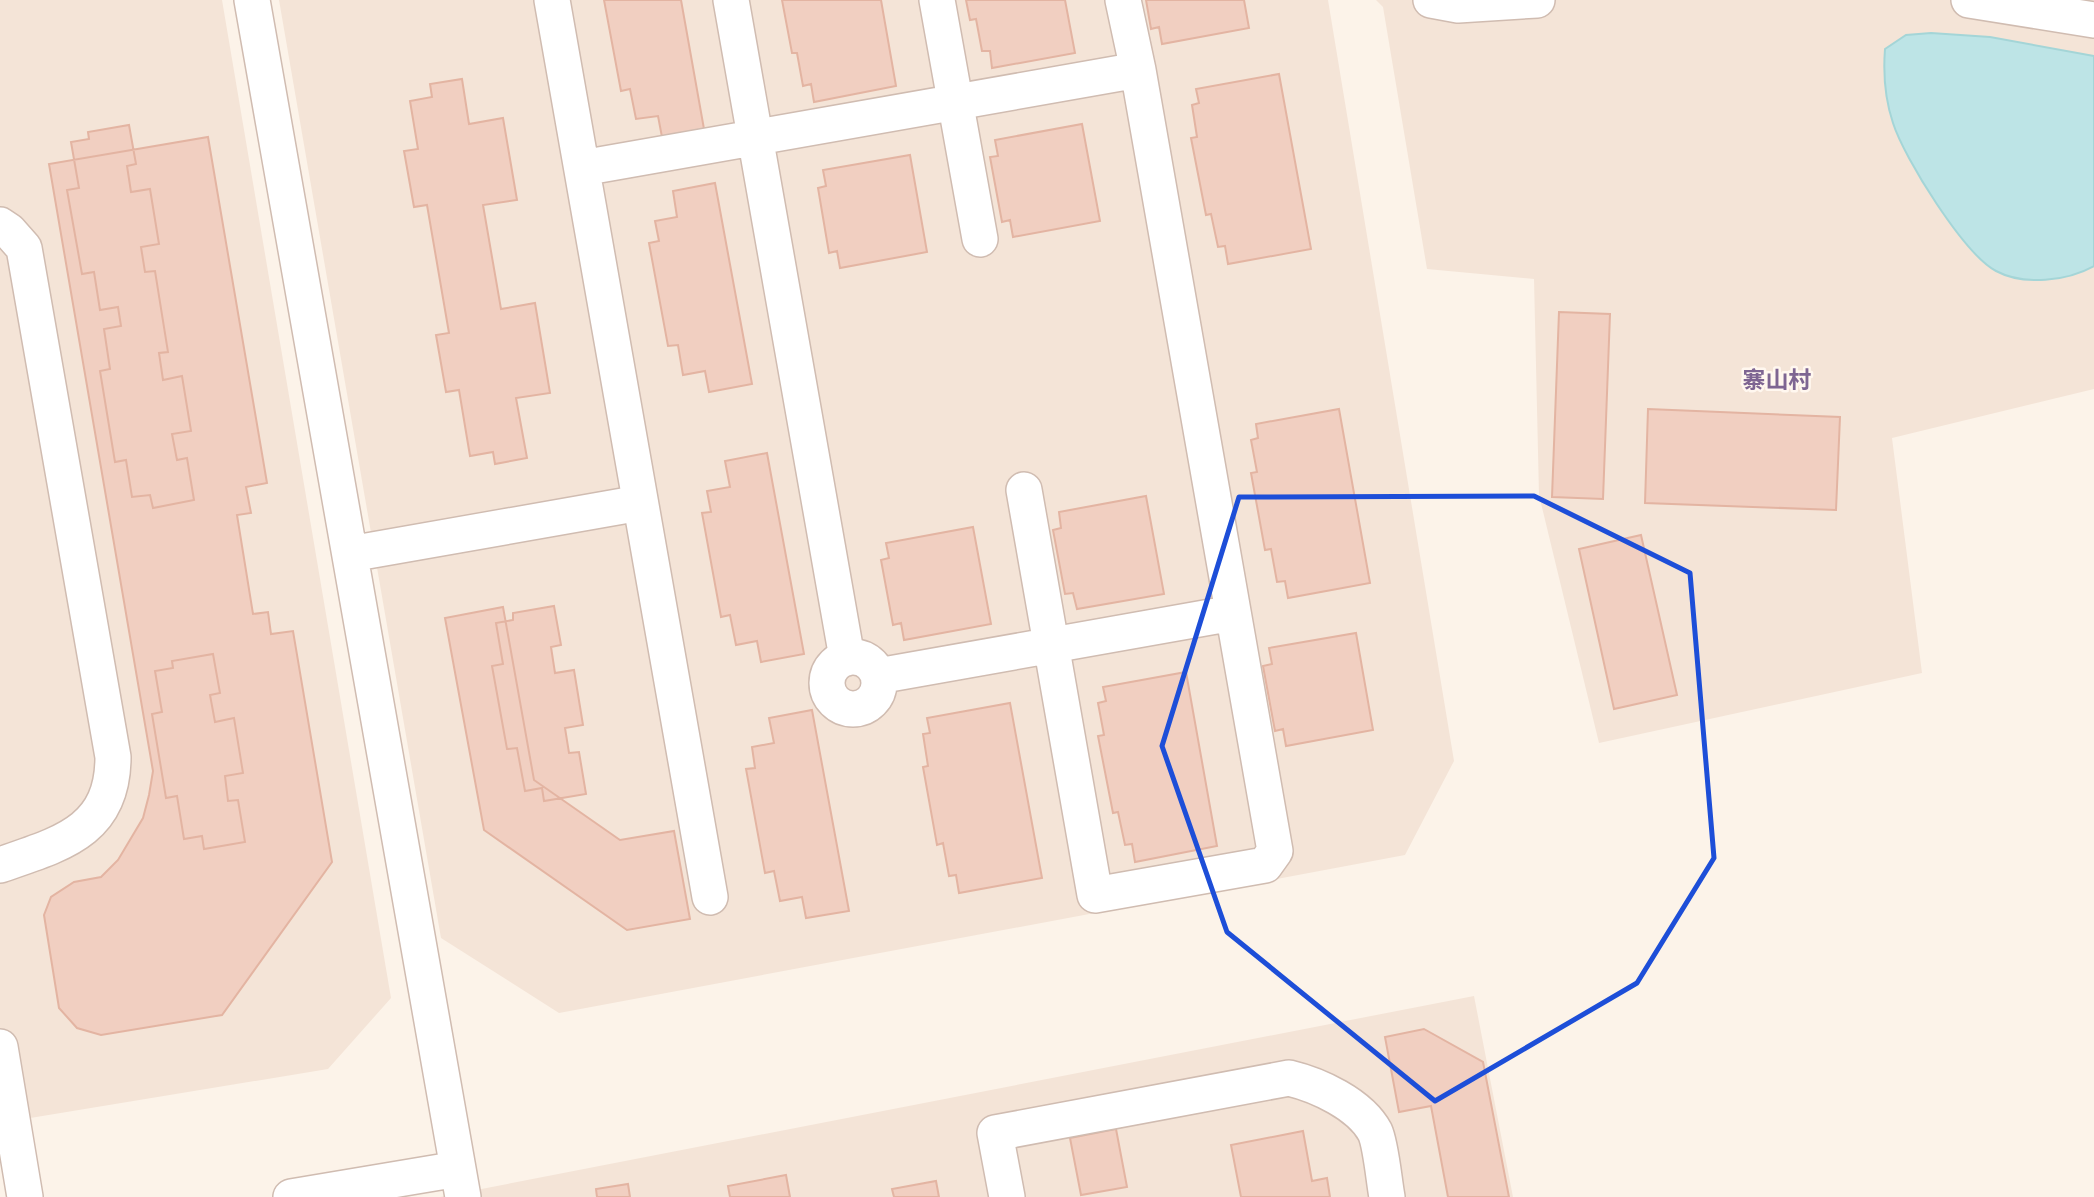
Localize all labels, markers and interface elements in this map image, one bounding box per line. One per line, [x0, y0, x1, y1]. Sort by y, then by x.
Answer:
district label: 寨山村 [1743, 366, 1812, 394]

